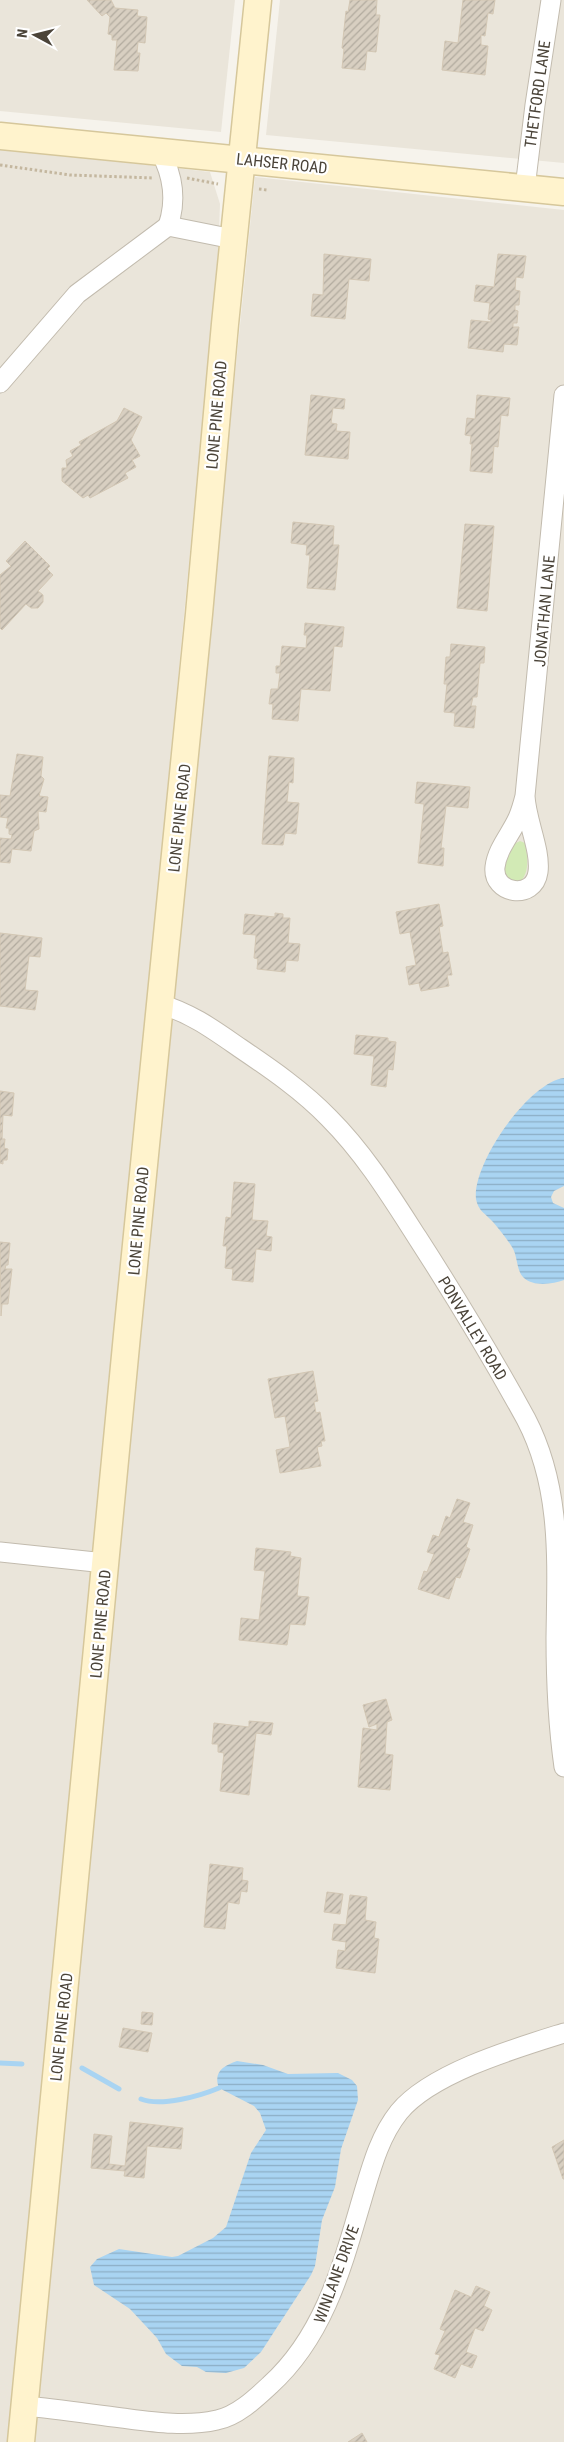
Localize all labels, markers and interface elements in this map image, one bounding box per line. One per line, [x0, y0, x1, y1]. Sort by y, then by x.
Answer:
north arrow [10, 10, 60, 60]
text: N [14, 28, 31, 39]
street label: THETFORD LANE [521, 39, 554, 149]
street label: LAHSER ROAD [235, 149, 329, 178]
street label: LONE PINE ROAD [202, 360, 231, 470]
street label: JONATHAN LANE [530, 555, 559, 668]
street label: LONE PINE ROAD [164, 763, 195, 873]
street label: LONE PINE ROAD [124, 1166, 153, 1276]
street label: PONVALLEY ROAD [434, 1273, 511, 1384]
street label: LONE PINE ROAD [86, 1569, 115, 1679]
street label: LONE PINE ROAD [46, 1972, 77, 2082]
street label: WINLANE DRIVE [310, 2222, 363, 2326]

